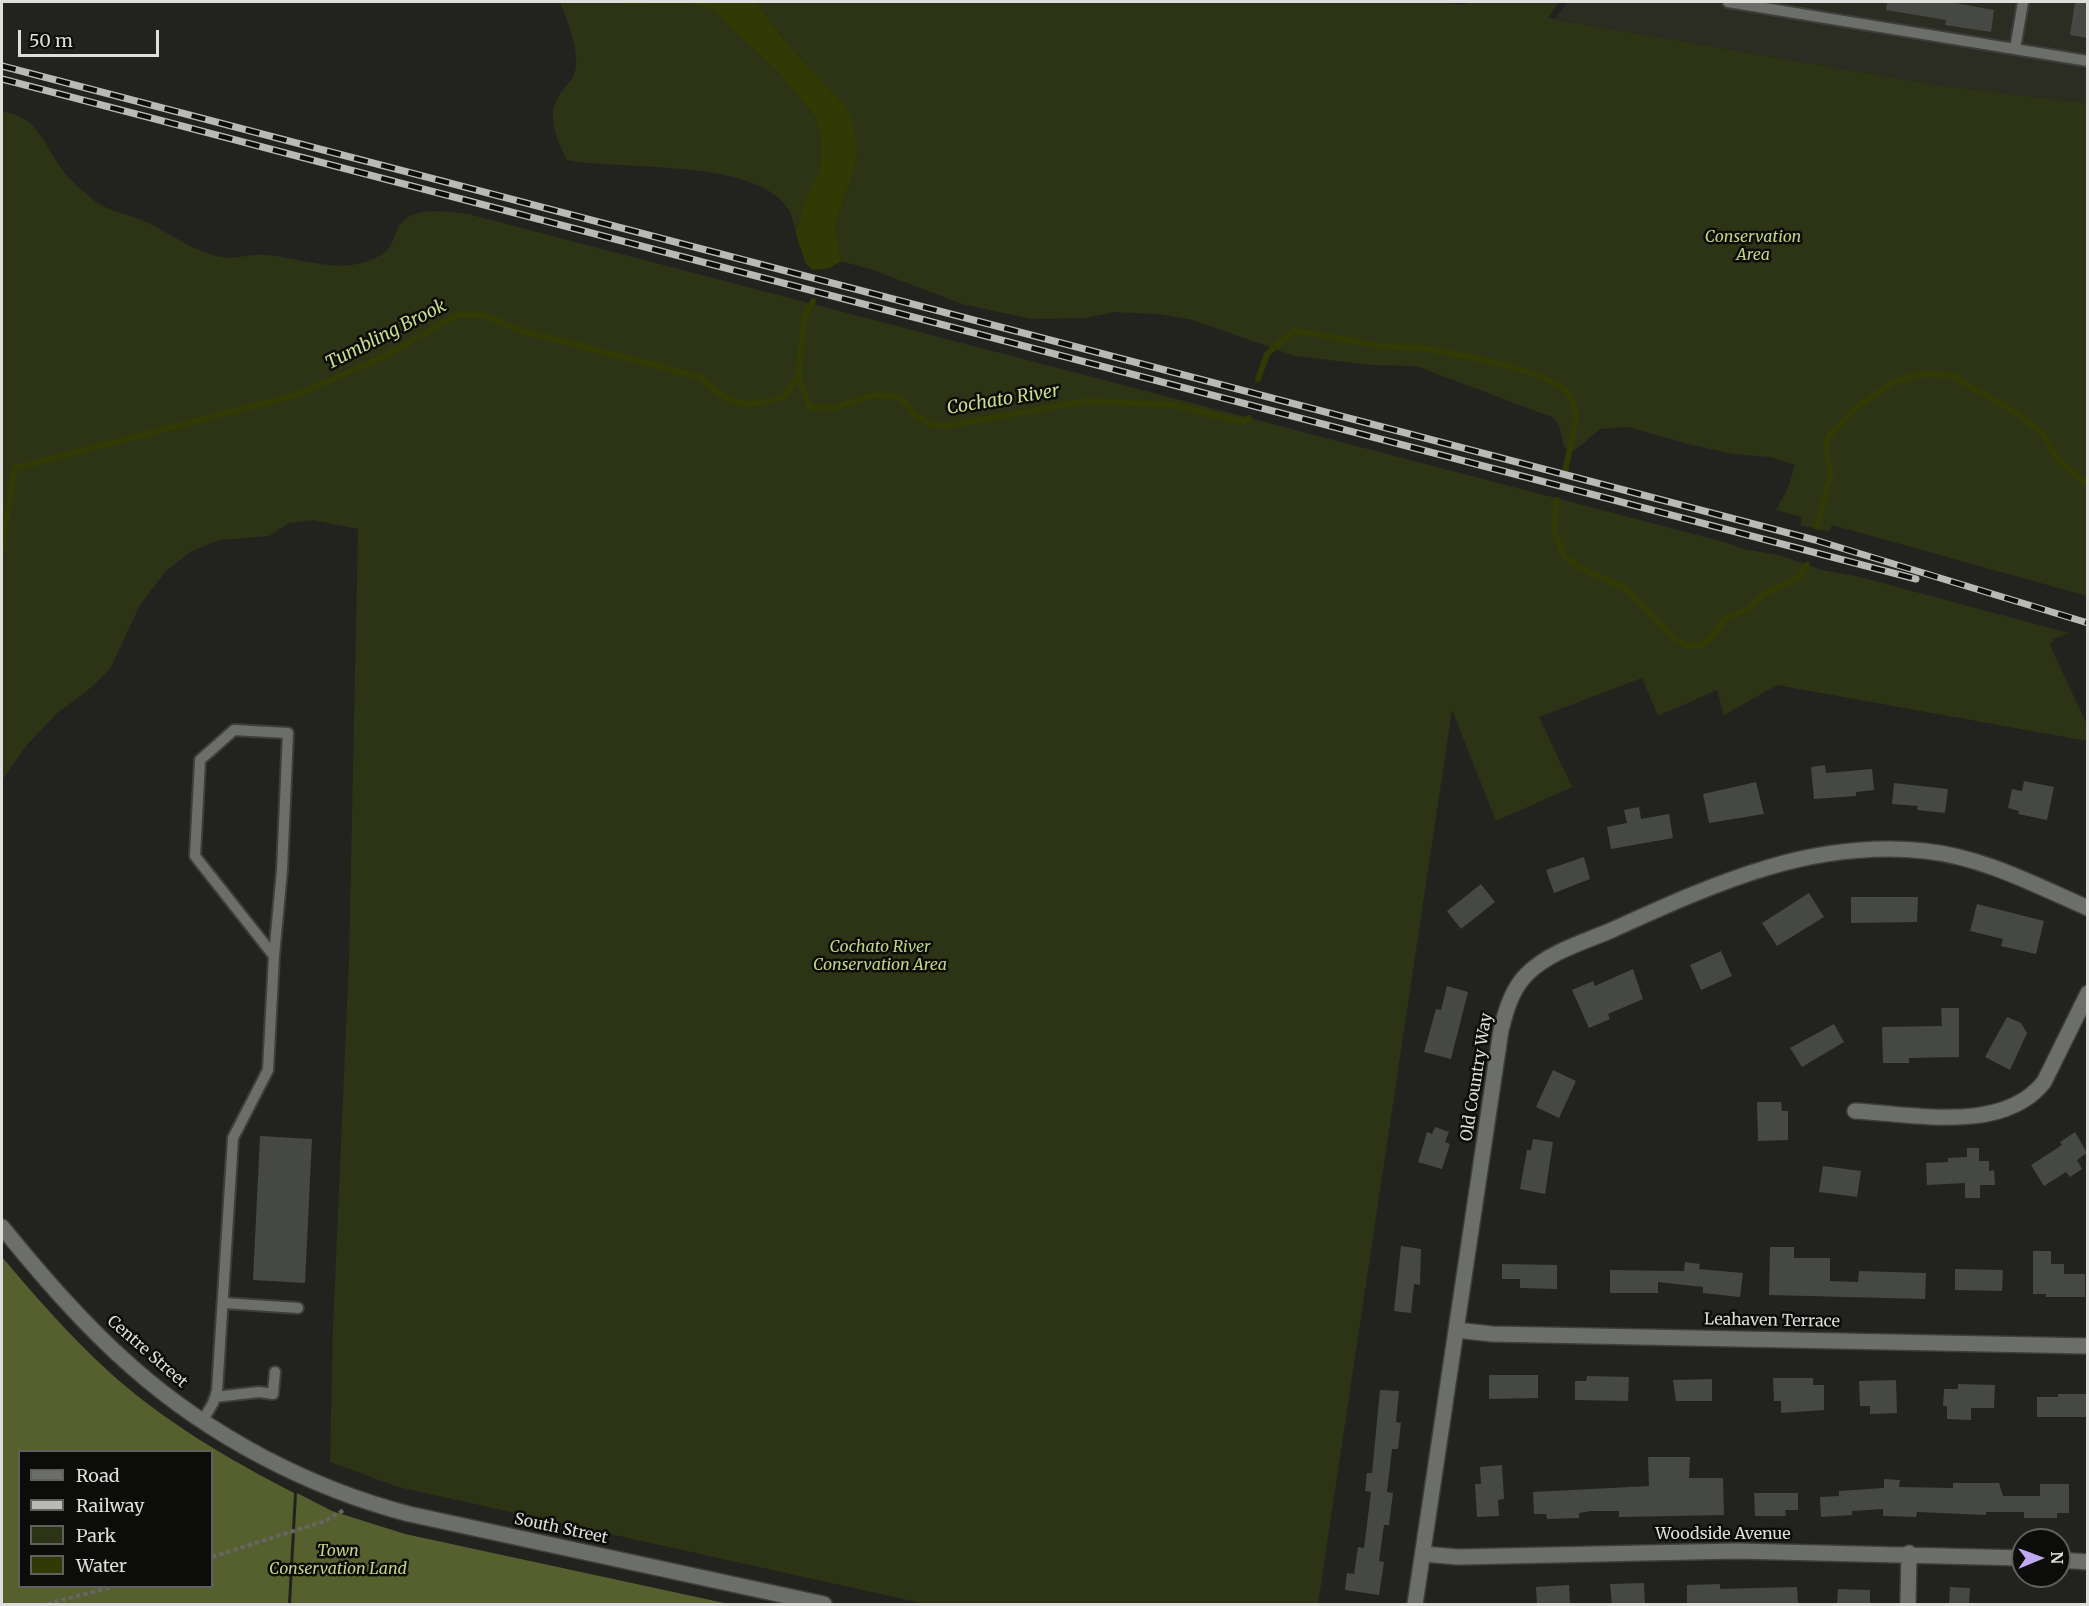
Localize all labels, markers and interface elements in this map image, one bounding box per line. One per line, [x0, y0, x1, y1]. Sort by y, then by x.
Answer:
scale bar [21, 18, 162, 56]
text: 50 m [29, 29, 73, 52]
park label: Conservation Area [1705, 227, 1801, 265]
water label: Tumbling Brook [322, 295, 450, 375]
water label: Cochato River [945, 380, 1061, 420]
park label: Cochato River Conservation Area [813, 937, 947, 975]
street label: Old Country Way [1457, 1012, 1497, 1142]
street label: Leahaven Terrace [1704, 1310, 1840, 1332]
street label: Centre Street [103, 1312, 191, 1392]
legend [18, 1450, 213, 1588]
text: Road [76, 1464, 120, 1487]
text: Railway [76, 1494, 144, 1517]
street label: South Street [512, 1510, 610, 1548]
text: Park [76, 1524, 116, 1547]
street label: Woodside Avenue [1655, 1524, 1791, 1544]
north arrow [2011, 1528, 2071, 1588]
park label: Town Conservation Land [269, 1541, 407, 1579]
text: N [2047, 1551, 2067, 1564]
text: Water [76, 1554, 127, 1577]

